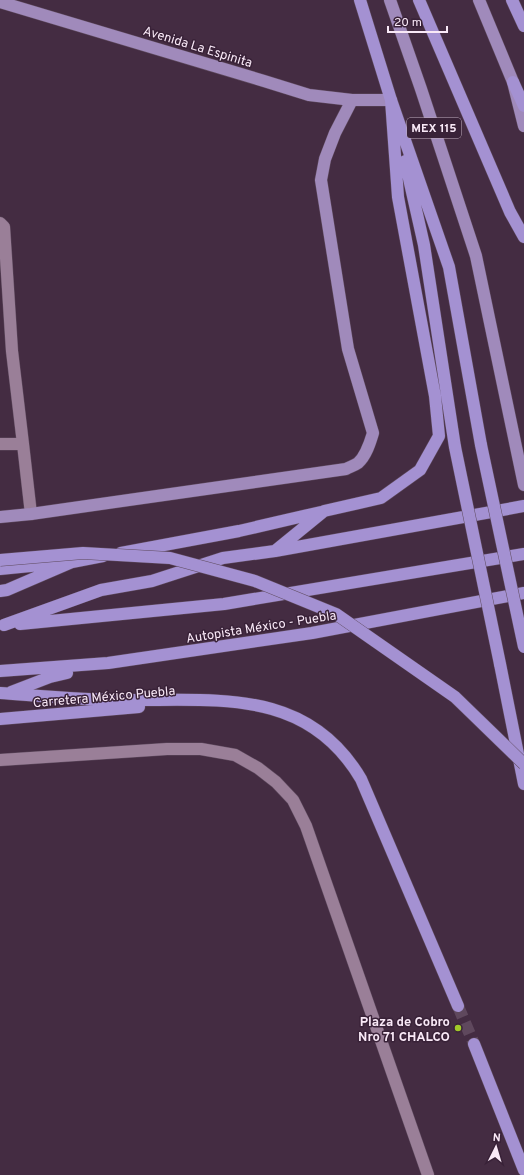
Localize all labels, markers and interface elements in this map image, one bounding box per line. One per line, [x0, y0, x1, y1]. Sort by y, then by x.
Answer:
scale bar [388, 8, 447, 34]
text: 20 m [394, 15, 422, 31]
street label: Avenida La Espinita [141, 24, 254, 72]
road number: MEX 115 [407, 118, 461, 138]
street label: Autopista México - Puebla [185, 608, 338, 648]
street label: Carretera México Puebla [32, 684, 176, 712]
place label: Plaza de Cobro Nro 71 CHALCO [358, 1015, 450, 1046]
marker: Plaza de Cobro Nro 71 CHALCO [453, 1023, 463, 1033]
north arrow [476, 1127, 516, 1167]
text: N [492, 1131, 501, 1145]

